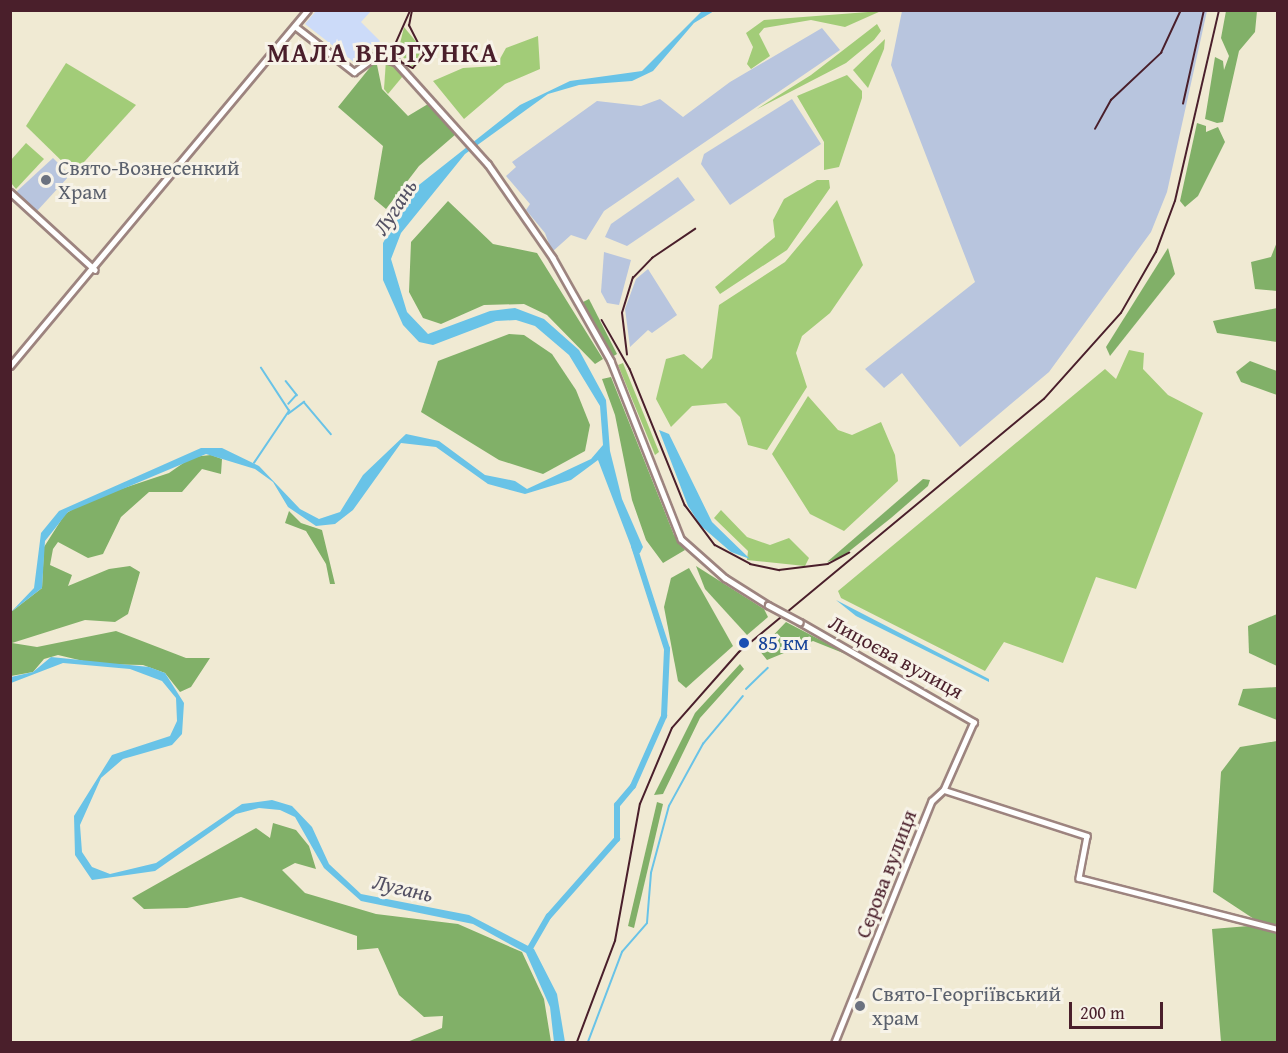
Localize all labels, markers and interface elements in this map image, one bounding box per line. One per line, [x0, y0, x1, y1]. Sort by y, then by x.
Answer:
district label: МАЛА ВЕРГУНКА [267, 37, 499, 69]
place label: Свято-Вознесенкий Храм [58, 155, 239, 205]
marker: Свято-Вознесенкий Храм [39, 173, 53, 187]
water label: Лугань [367, 174, 423, 240]
street label: Лицоєва вулиця [824, 610, 968, 704]
place label: 85 км [758, 630, 809, 656]
marker: 85 км [735, 634, 753, 652]
street label: Сєрова вулиця [850, 806, 922, 942]
water label: Лугань [370, 868, 436, 908]
place label: Свято-Георгіївський храм [872, 981, 1061, 1031]
scale bar [1072, 990, 1166, 1028]
marker: Свято-Георгіївський храм [853, 999, 867, 1013]
text: 200 m [1080, 999, 1125, 1026]

